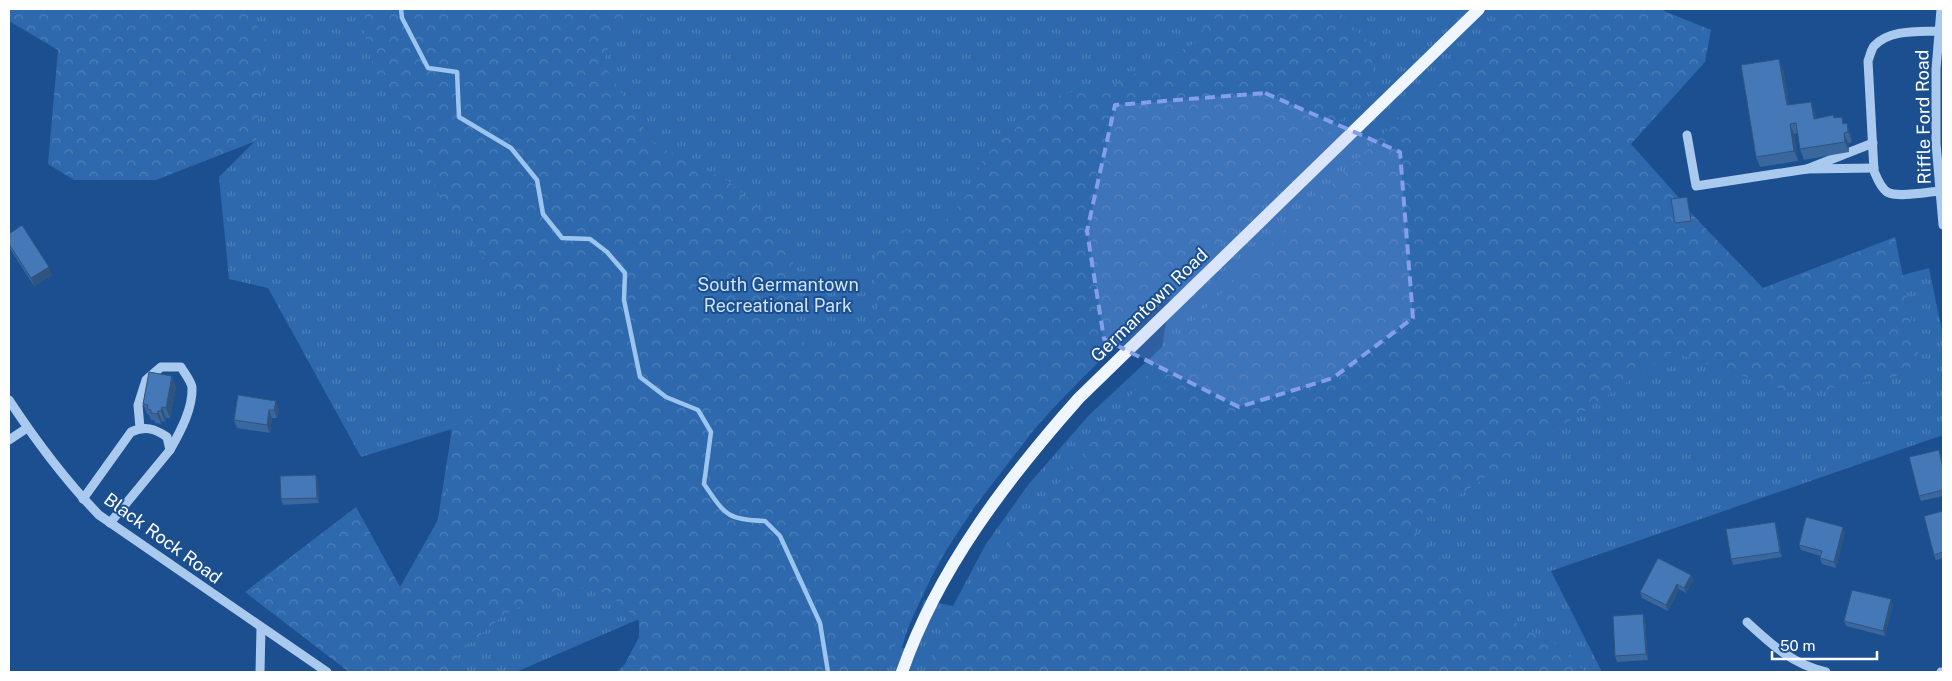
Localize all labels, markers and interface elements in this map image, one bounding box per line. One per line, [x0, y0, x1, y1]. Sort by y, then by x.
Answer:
street label: Riffle Ford Road [1911, 49, 1935, 185]
street label: Germantown Road [1086, 244, 1212, 366]
park label: South Germantown Recreational Park [697, 274, 859, 316]
street label: Black Rock Road [100, 488, 226, 588]
scale bar [1772, 628, 1877, 660]
text: 50 m [1780, 637, 1815, 654]

